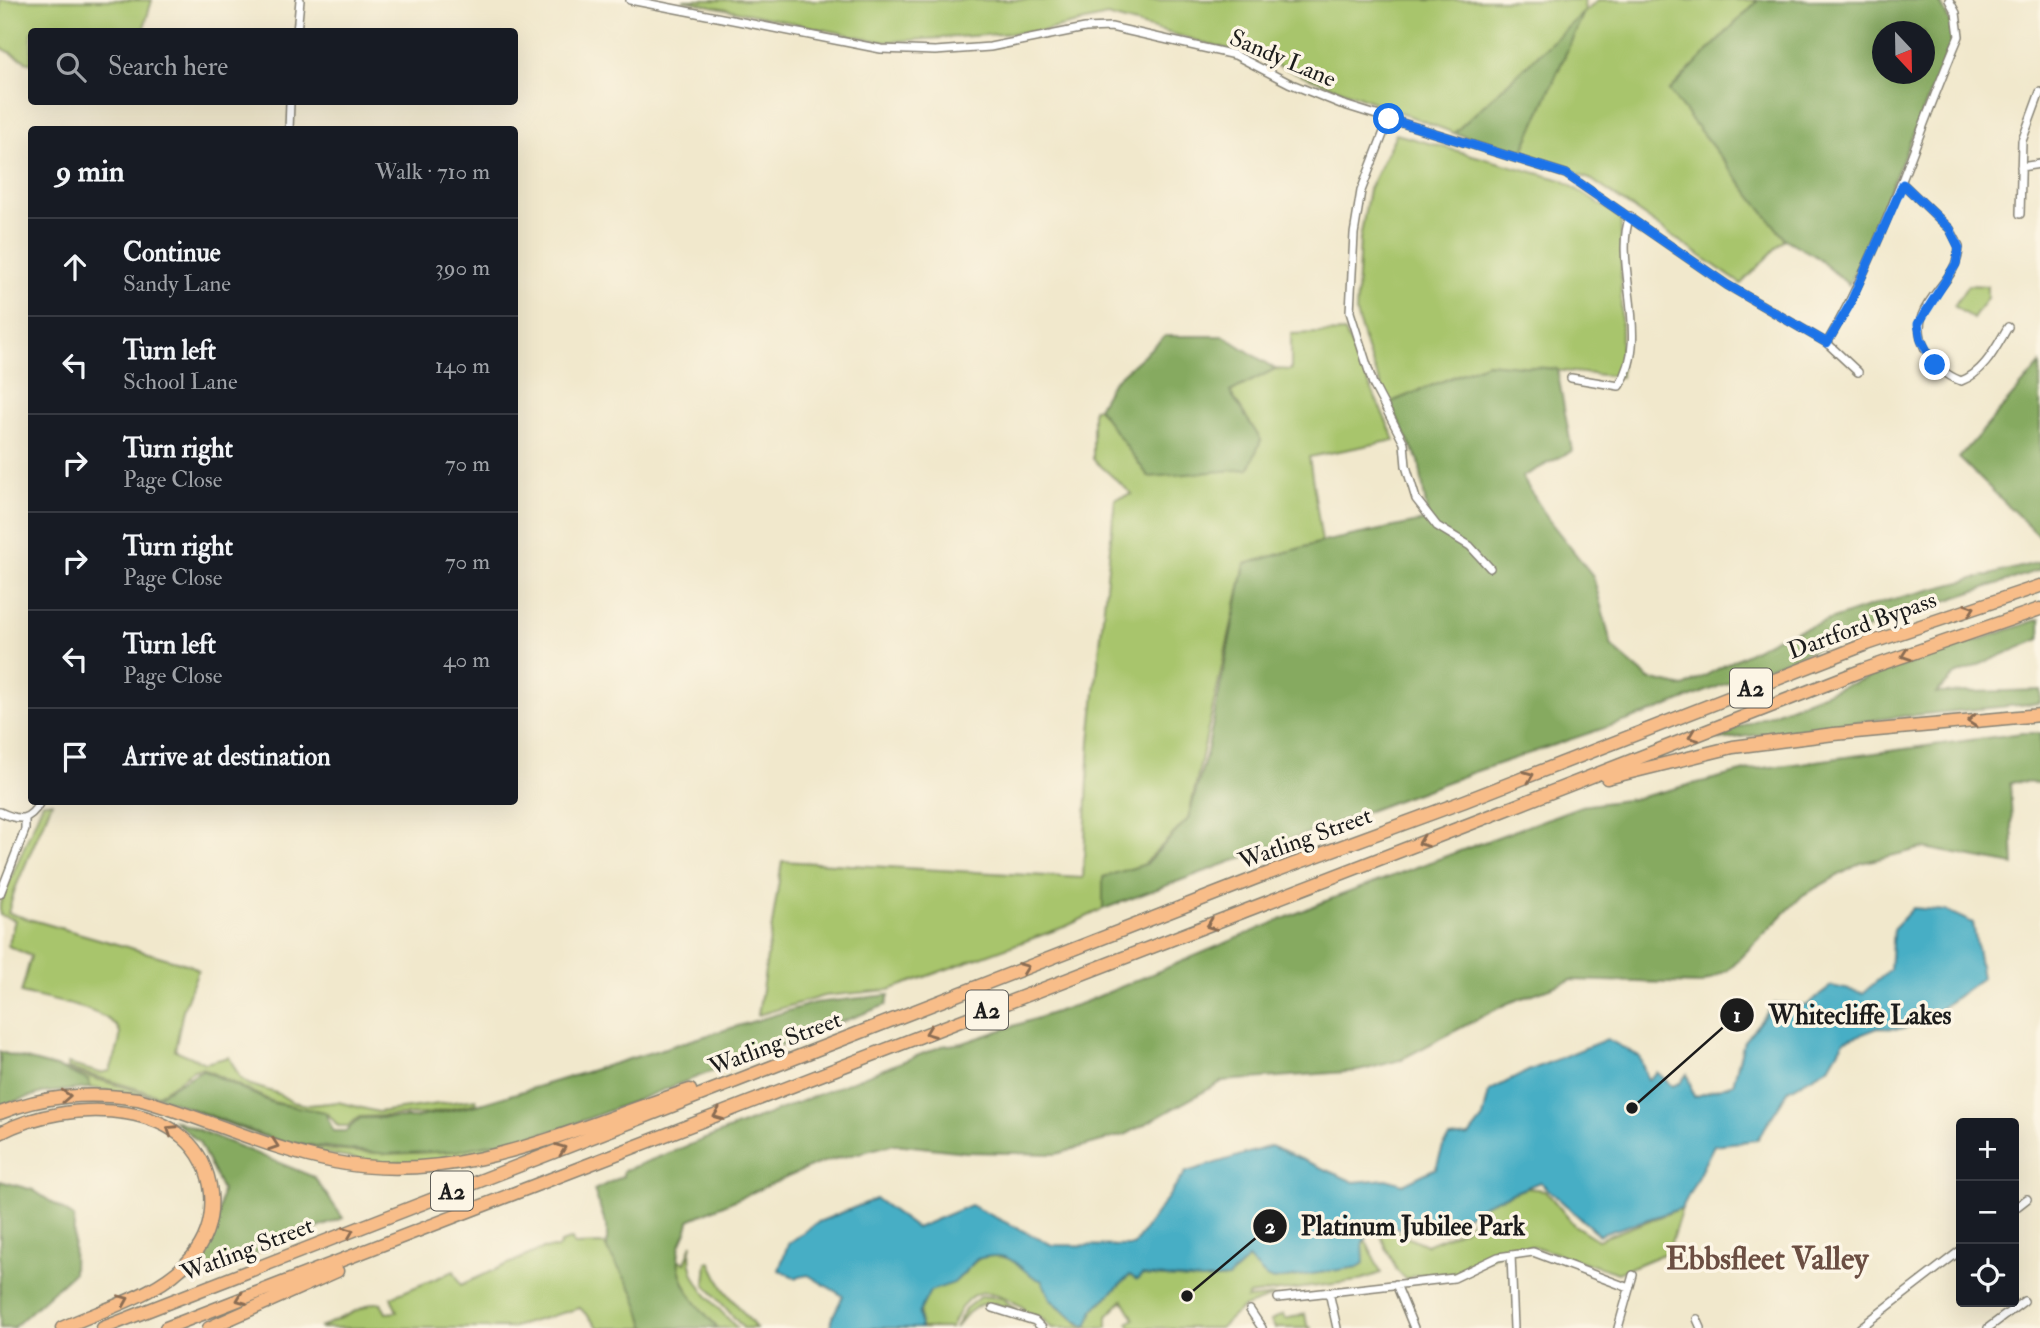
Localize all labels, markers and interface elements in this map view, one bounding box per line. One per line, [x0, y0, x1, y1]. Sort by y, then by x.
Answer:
north arrow [1872, 21, 1935, 84]
street label: Sandy Lane [1225, 22, 1341, 95]
search box [28, 28, 518, 105]
icon: search [52, 48, 90, 86]
text: Search here [108, 51, 228, 83]
route start [1373, 103, 1404, 134]
text: 9 min [56, 153, 124, 190]
text: Walk · 710 m [375, 157, 490, 186]
text: Continue [123, 237, 221, 269]
icon: ahead [56, 248, 94, 286]
text: 390 m [435, 253, 490, 282]
text: Sandy Lane [123, 269, 231, 298]
text: Turn left [123, 335, 216, 367]
icon: left [56, 346, 94, 384]
route end [1919, 349, 1950, 380]
text: 140 m [435, 351, 490, 380]
text: School Lane [123, 367, 238, 396]
text: Turn right [123, 433, 233, 465]
icon: right [56, 444, 94, 482]
text: 70 m [445, 449, 490, 478]
text: Page Close [123, 465, 222, 494]
text: Turn right [123, 531, 233, 563]
icon: right [56, 542, 94, 580]
text: 70 m [445, 547, 490, 576]
text: Page Close [123, 563, 222, 592]
street label: Dartford Bypass [1784, 584, 1941, 667]
one-way arrow [1964, 603, 1976, 617]
text: Turn left [123, 629, 216, 661]
icon: left [56, 640, 94, 678]
text: 40 m [443, 645, 490, 674]
one-way arrow [1900, 647, 1913, 661]
text: Page Close [123, 661, 222, 690]
road number: A2 [1730, 668, 1772, 708]
one-way arrow [1966, 713, 1977, 728]
one-way arrow [1688, 727, 1700, 741]
icon: arrive [56, 738, 94, 776]
text: Arrive at destination [123, 741, 331, 773]
one-way arrow [1522, 771, 1534, 785]
street label: Watling Street [1233, 800, 1376, 877]
one-way arrow [1417, 834, 1429, 848]
one-way arrow [1205, 916, 1217, 930]
one-way arrow [1018, 963, 1030, 977]
road number: A2 [966, 990, 1008, 1030]
callout: Whitecliffe Lakes [1719, 992, 1965, 1039]
text: Whitecliffe Lakes [1767, 1000, 1952, 1032]
text: 1 [1733, 1002, 1741, 1029]
street label: Watling Street [704, 1004, 846, 1083]
one-way arrow [924, 1023, 936, 1037]
one-way arrow [60, 1088, 71, 1103]
one-way arrow [712, 1106, 724, 1120]
map controls [1956, 1118, 2019, 1307]
button: + [1956, 1118, 2019, 1181]
one-way arrow [166, 1126, 179, 1139]
one-way arrow [267, 1137, 279, 1151]
one-way arrow [554, 1143, 566, 1157]
road number: A2 [431, 1172, 473, 1210]
button: − [1956, 1181, 2019, 1244]
callout: Platinum Jubilee Park [1252, 1202, 1539, 1249]
street label: Watling Street [176, 1210, 318, 1289]
text: Platinum Jubilee Park [1301, 1211, 1526, 1243]
text: 2 [1265, 1213, 1276, 1240]
one-way arrow [342, 1226, 354, 1240]
district label: Ebbsfleet Valley [1666, 1239, 1869, 1279]
button: locate [1956, 1244, 2019, 1307]
one-way arrow [235, 1291, 247, 1305]
one-way arrow [117, 1294, 129, 1308]

